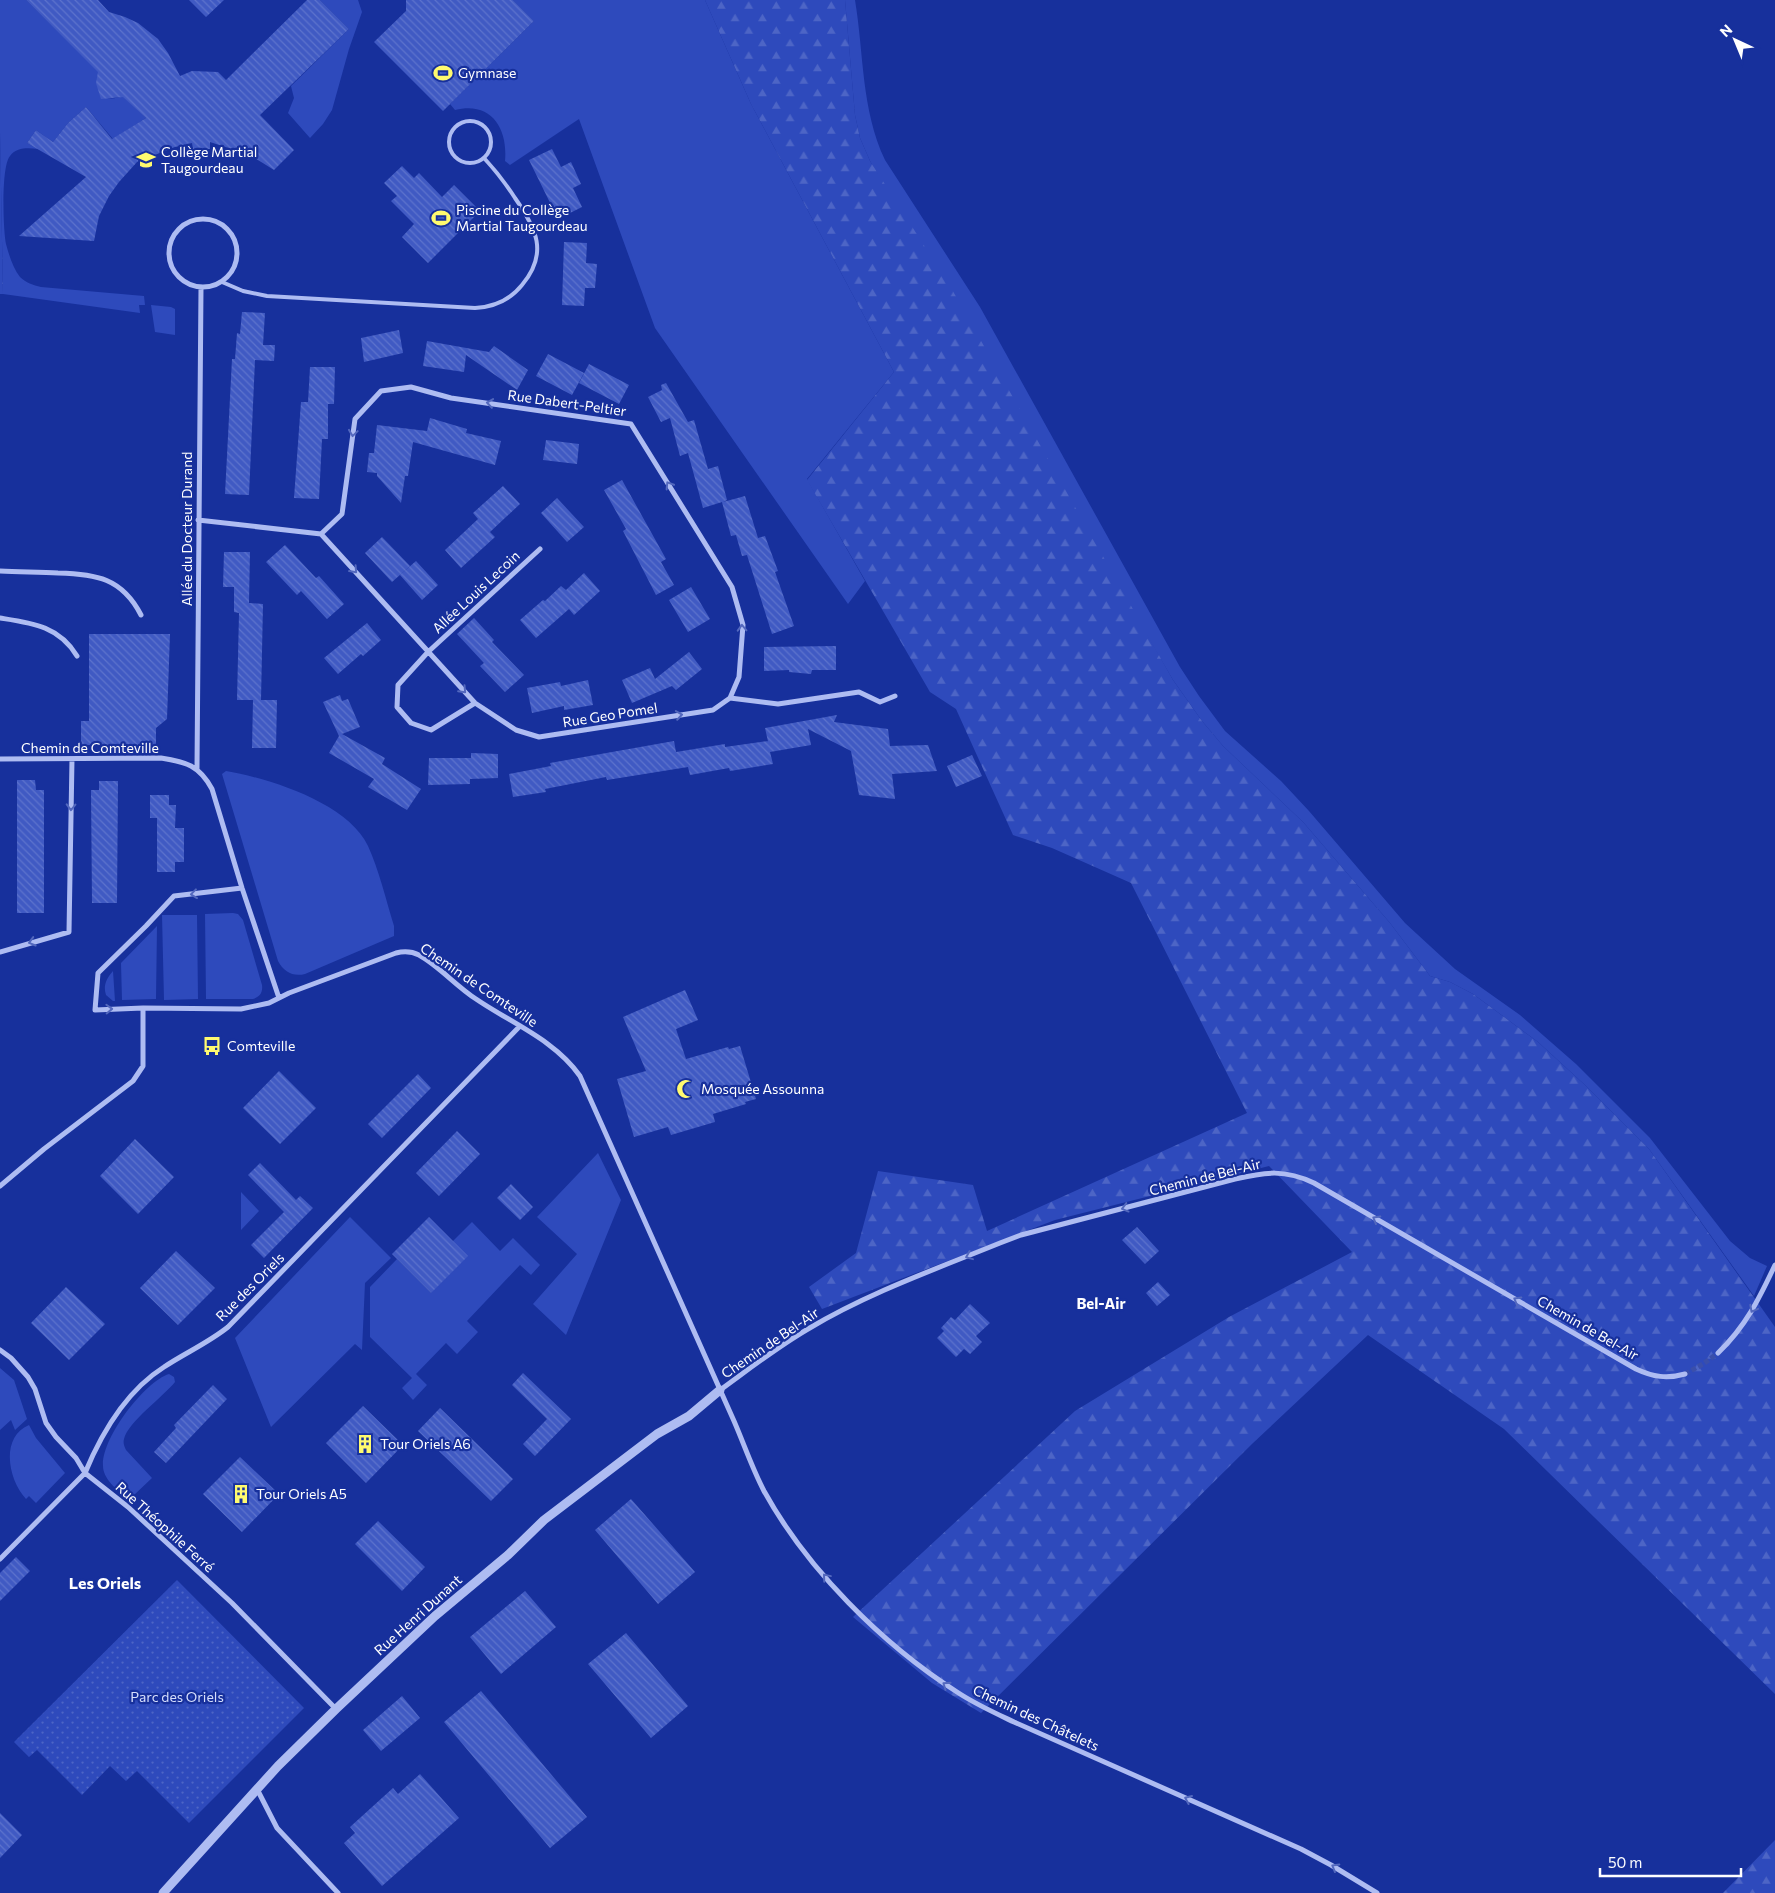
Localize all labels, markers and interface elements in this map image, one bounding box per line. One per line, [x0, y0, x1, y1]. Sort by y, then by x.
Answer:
north arrow [1710, 15, 1760, 65]
text: N [1716, 21, 1735, 40]
sports icon: Gymnase [432, 62, 454, 84]
place label: Gymnase [458, 64, 517, 81]
place label: Collège Martial Taugourdeau [161, 143, 257, 176]
school or university icon: Collège Martial Taugourdeau [135, 149, 157, 171]
place label: Piscine du Collège Martial Taugourdeau [456, 201, 588, 234]
sports icon: Piscine du Collège Martial Taugourdeau [430, 207, 452, 229]
street label: Rue Dabert-Peltier [507, 386, 628, 419]
one-way arrow [485, 399, 494, 409]
one-way arrow [348, 429, 359, 437]
street label: Allée du Docteur Durand [178, 452, 195, 606]
one-way arrow [666, 481, 676, 490]
street label: Allée Louis Lecoin [428, 547, 523, 637]
one-way arrow [348, 565, 357, 574]
one-way arrow [736, 624, 747, 632]
one-way arrow [457, 685, 466, 694]
street label: Rue Geo Pomel [561, 699, 659, 730]
one-way arrow [675, 711, 684, 721]
street label: Chemin de Comteville [21, 739, 159, 756]
one-way arrow [66, 804, 76, 812]
one-way arrow [189, 888, 197, 899]
one-way arrow [29, 937, 37, 947]
street label: Chemin de Comteville [417, 939, 541, 1030]
one-way arrow [105, 1004, 113, 1015]
bus stop icon: Comteville [201, 1035, 223, 1057]
place label: Comteville [227, 1037, 295, 1054]
mosque icon: Mosquée Assounna [675, 1078, 697, 1100]
place label: Mosquée Assounna [701, 1080, 824, 1097]
street label: Chemin de Bel-Air [1147, 1154, 1263, 1199]
one-way arrow [1121, 1203, 1129, 1213]
one-way arrow [1373, 1215, 1382, 1225]
street label: Rue des Oriels [212, 1249, 287, 1324]
one-way arrow [965, 1249, 974, 1260]
street label: Chemin de Bel-Air [1535, 1292, 1642, 1364]
district label: Bel-Air [1076, 1294, 1126, 1312]
one-way arrow [1513, 1297, 1522, 1307]
street label: Chemin de Bel-Air [718, 1303, 822, 1382]
one-way arrow [1750, 1303, 1760, 1312]
building icon: Tour Oriels A6 [354, 1433, 376, 1455]
place label: Tour Oriels A6 [380, 1435, 471, 1452]
street label: Rue Théophile Ferré [112, 1478, 218, 1575]
building icon: Tour Oriels A5 [230, 1483, 252, 1505]
place label: Tour Oriels A5 [256, 1485, 347, 1502]
street label: Rue Henri Dunant [370, 1571, 465, 1658]
district label: Les Oriels [69, 1573, 141, 1592]
one-way arrow [823, 1574, 831, 1583]
street label: Chemin des Châtelets [971, 1681, 1102, 1754]
one-way arrow [943, 1682, 952, 1691]
park label: Parc des Oriels [130, 1688, 224, 1705]
one-way arrow [1184, 1795, 1193, 1805]
scale bar [1600, 1846, 1741, 1878]
text: 50 m [1608, 1853, 1642, 1871]
one-way arrow [1332, 1864, 1341, 1874]

